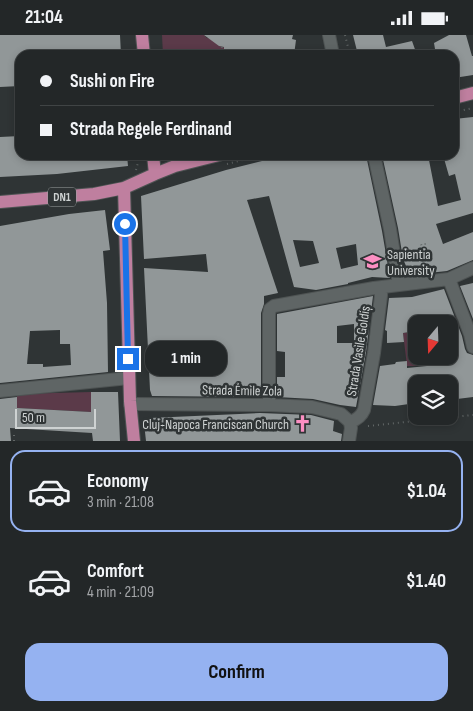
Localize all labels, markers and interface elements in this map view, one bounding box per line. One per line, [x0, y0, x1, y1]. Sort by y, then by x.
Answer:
text: 21:04 [25, 6, 63, 29]
text: Sushi on Fire [70, 70, 155, 93]
text: Strada Regele Ferdinand [70, 118, 232, 141]
road number: DN1 [48, 187, 76, 207]
route start [114, 213, 136, 235]
place label: Sapientia University [387, 246, 435, 279]
school or university icon: Sapientia University [363, 252, 383, 272]
street label: Strada Vasile Goldiș [343, 305, 374, 397]
north arrow [408, 315, 458, 365]
map controls [408, 315, 458, 425]
callout: 1 min [146, 341, 228, 377]
route end [117, 348, 139, 370]
text: 1 min [171, 349, 201, 368]
button: layers [408, 375, 458, 425]
street label: Strada Émile Zola [202, 381, 282, 400]
scale bar [15, 406, 96, 429]
text: 50 m [22, 409, 45, 426]
church icon: Cluj-Napoca Franciscan Church [293, 414, 313, 434]
place label: Cluj-Napoca Franciscan Church [142, 416, 289, 433]
icon: car [27, 469, 72, 514]
text: Economy [87, 470, 149, 493]
text: $1.04 [407, 480, 446, 503]
text: 3 min · 21:08 [87, 493, 154, 512]
icon: car [27, 559, 72, 604]
text: Comfort [87, 560, 144, 583]
text: $1.40 [406, 570, 446, 593]
text: 4 min · 21:09 [87, 583, 154, 602]
button: Confirm [25, 643, 448, 701]

